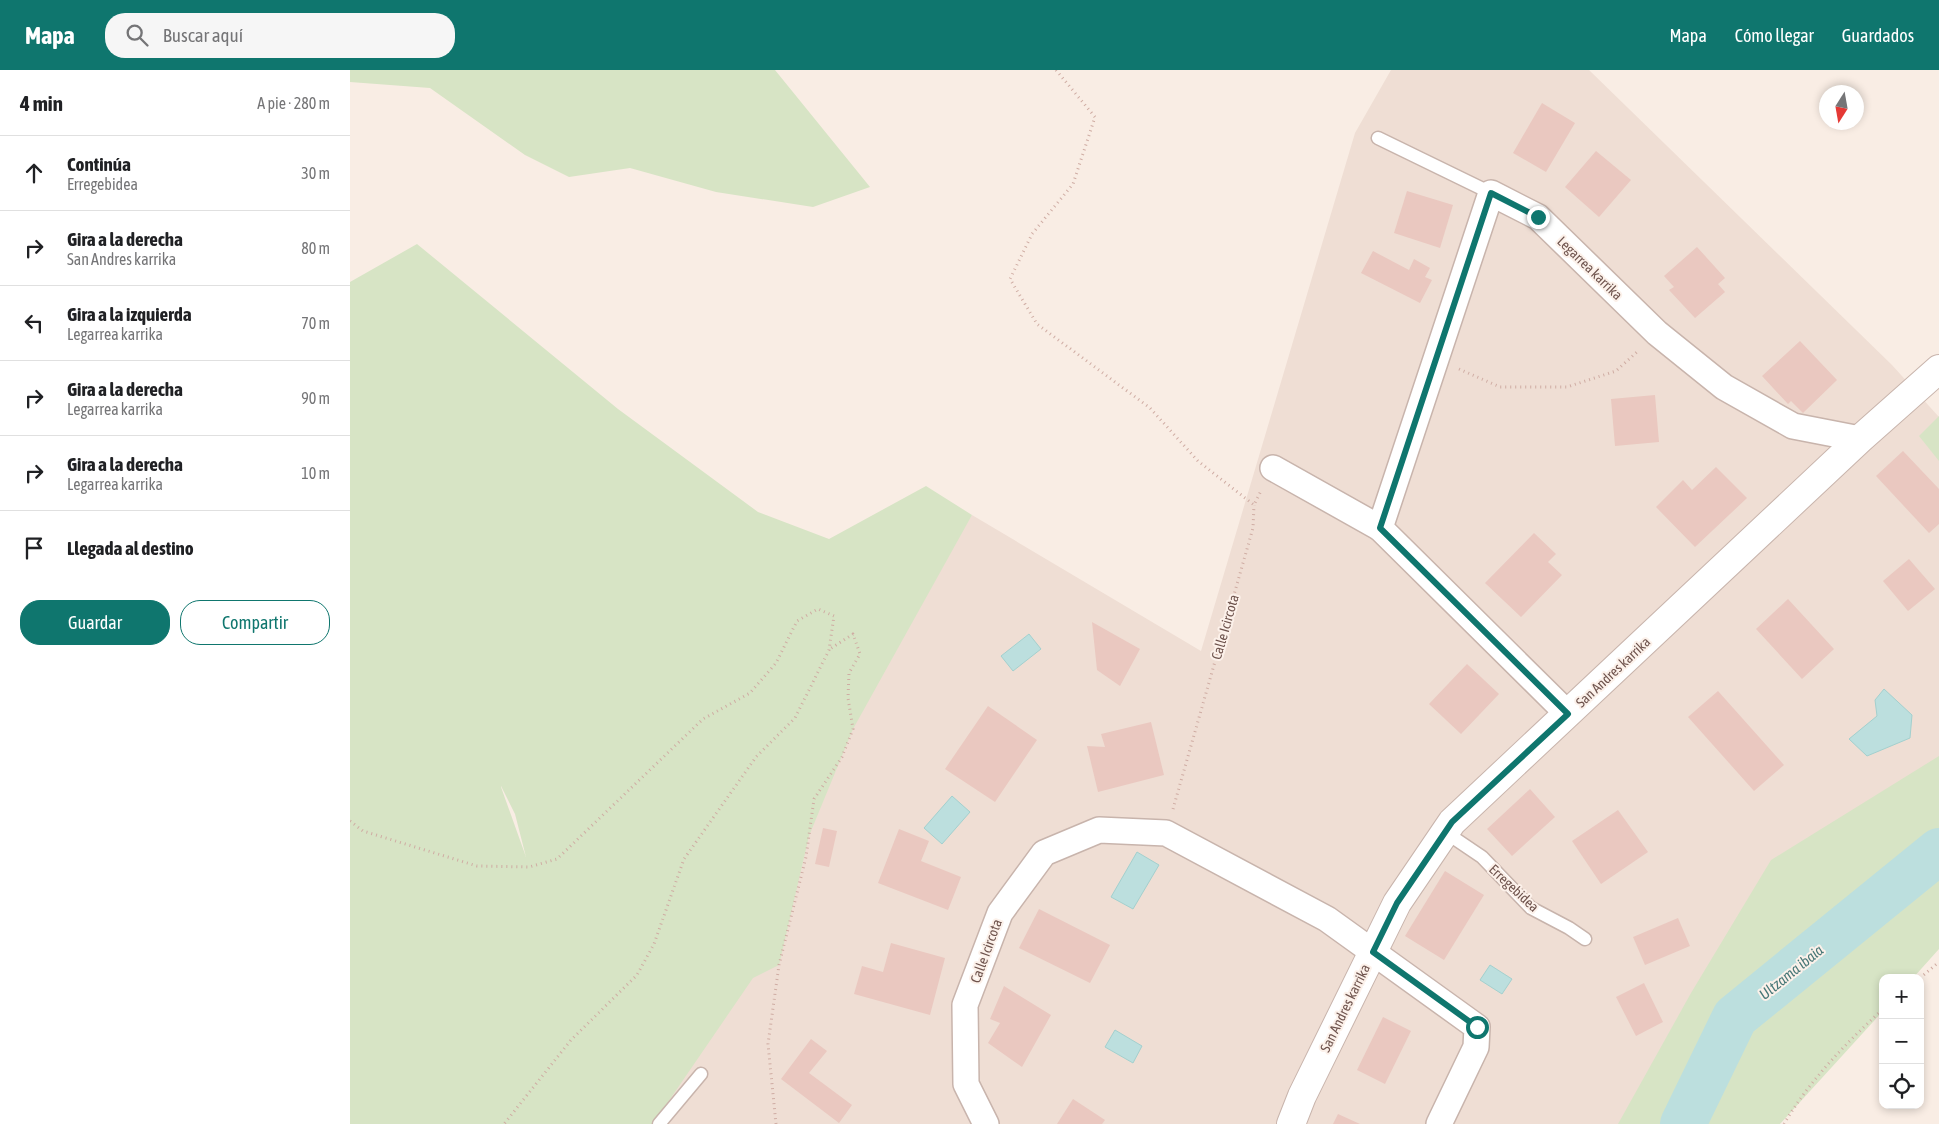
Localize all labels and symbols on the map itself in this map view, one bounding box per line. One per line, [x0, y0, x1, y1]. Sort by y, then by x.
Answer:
north arrow [1819, 85, 1864, 130]
route end [1527, 206, 1550, 229]
street label: Legarrea karrika [1554, 233, 1626, 303]
street label: Calle Icircota [1208, 593, 1242, 661]
street label: San Andres karrika [1573, 634, 1653, 710]
street label: Erregebidea [1486, 861, 1542, 915]
street label: Calle Icircota [967, 917, 1005, 985]
water label: Ultzama ibaia [1756, 941, 1826, 1003]
street label: San Andres karrika [1317, 962, 1373, 1054]
route start [1466, 1016, 1489, 1039]

